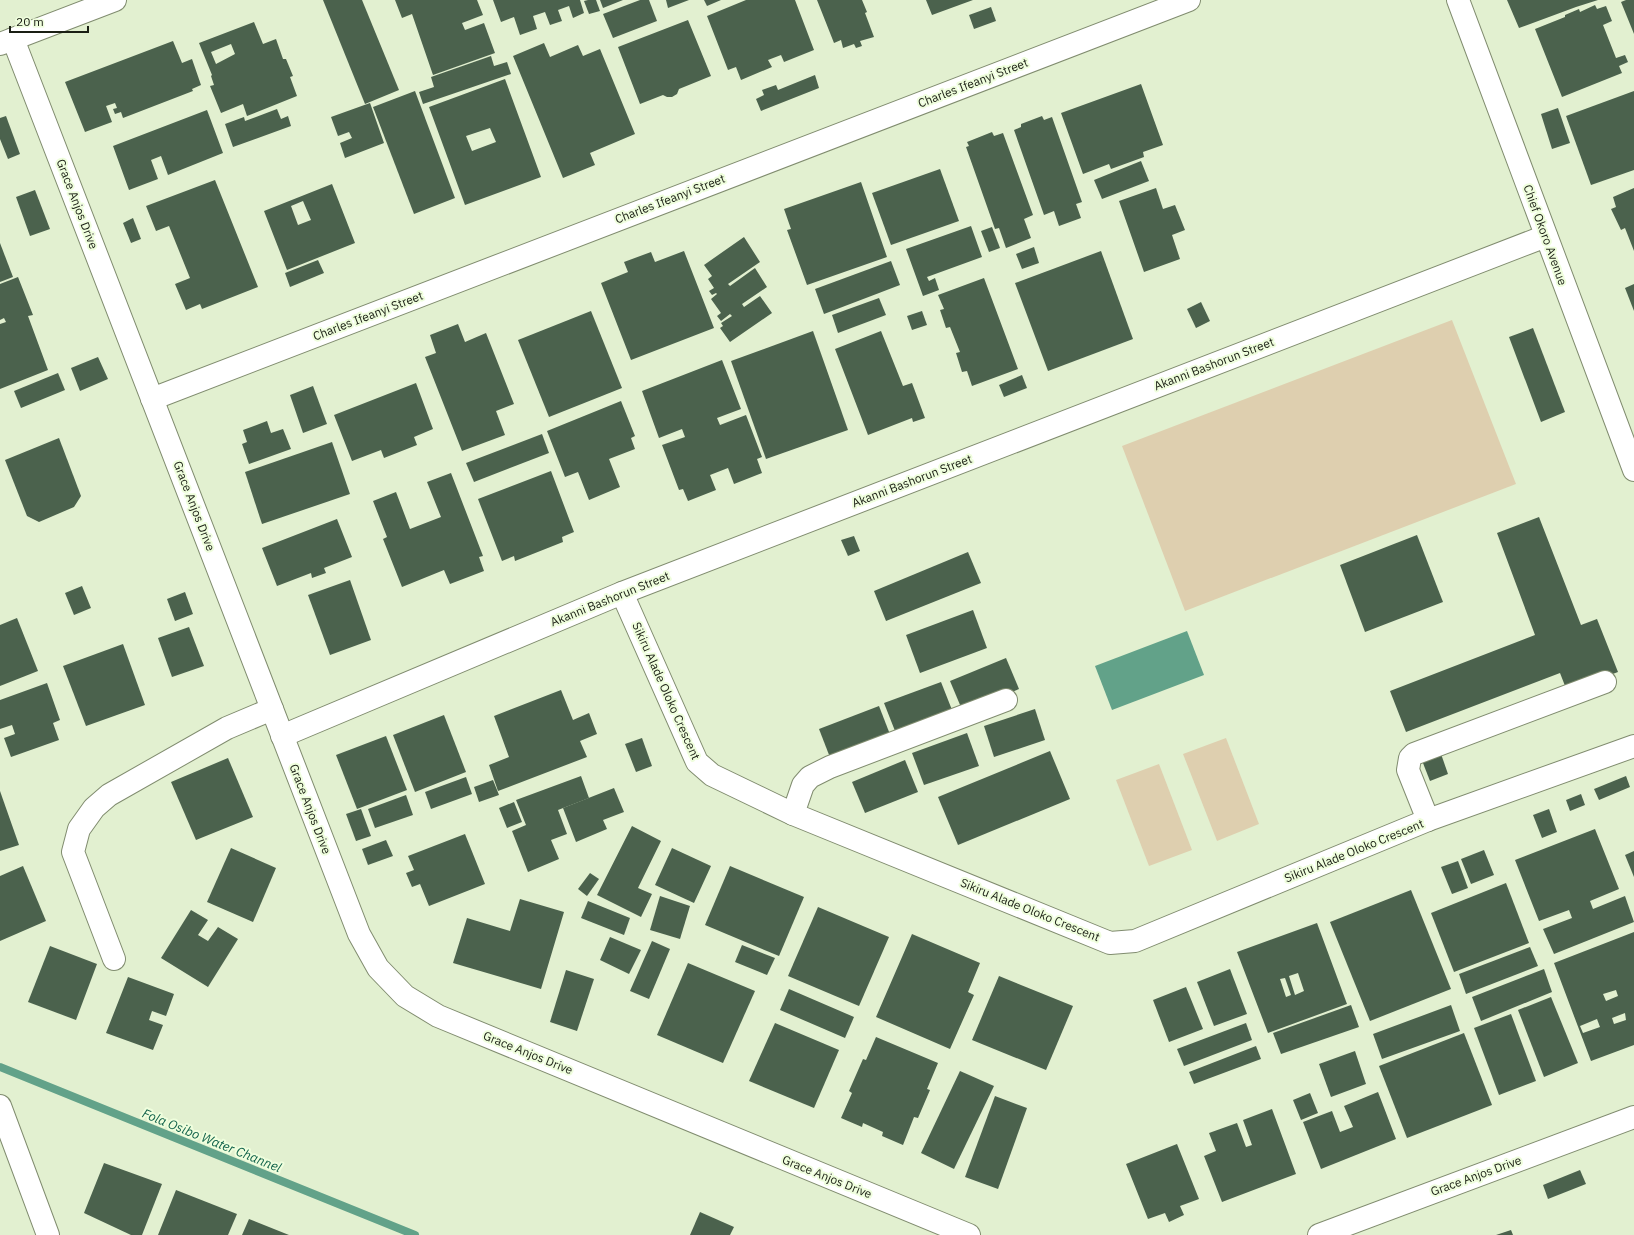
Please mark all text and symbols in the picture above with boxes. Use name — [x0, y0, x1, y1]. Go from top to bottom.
scale bar — [10, 8, 88, 34]
text: 20 m — [16, 14, 44, 29]
street label: Charles Ifeanyi Street — [916, 55, 1030, 110]
street label: Grace Anjos Drive — [53, 157, 102, 251]
street label: Charles Ifeanyi Street — [613, 171, 727, 226]
street label: Chief Okoro Avenue — [1520, 183, 1571, 288]
street label: Charles Ifeanyi Street — [311, 288, 425, 343]
street label: Akanni Bashorun Street — [1152, 334, 1276, 393]
street label: Akanni Bashorun Street — [850, 451, 974, 510]
street label: Grace Anjos Drive — [170, 459, 219, 553]
street label: Akanni Bashorun Street — [548, 568, 672, 629]
street label: Sikiru Alade Oloko Crescent — [629, 620, 704, 762]
street label: Grace Anjos Drive — [286, 762, 335, 856]
street label: Sikiru Alade Oloko Crescent — [1282, 816, 1426, 885]
street label: Sikiru Alade Oloko Crescent — [958, 875, 1102, 944]
street label: Grace Anjos Drive — [481, 1028, 576, 1077]
water label: Fola Osibo Water Channel — [140, 1105, 284, 1176]
street label: Grace Anjos Drive — [780, 1152, 875, 1201]
street label: Grace Anjos Drive — [1429, 1152, 1524, 1199]

